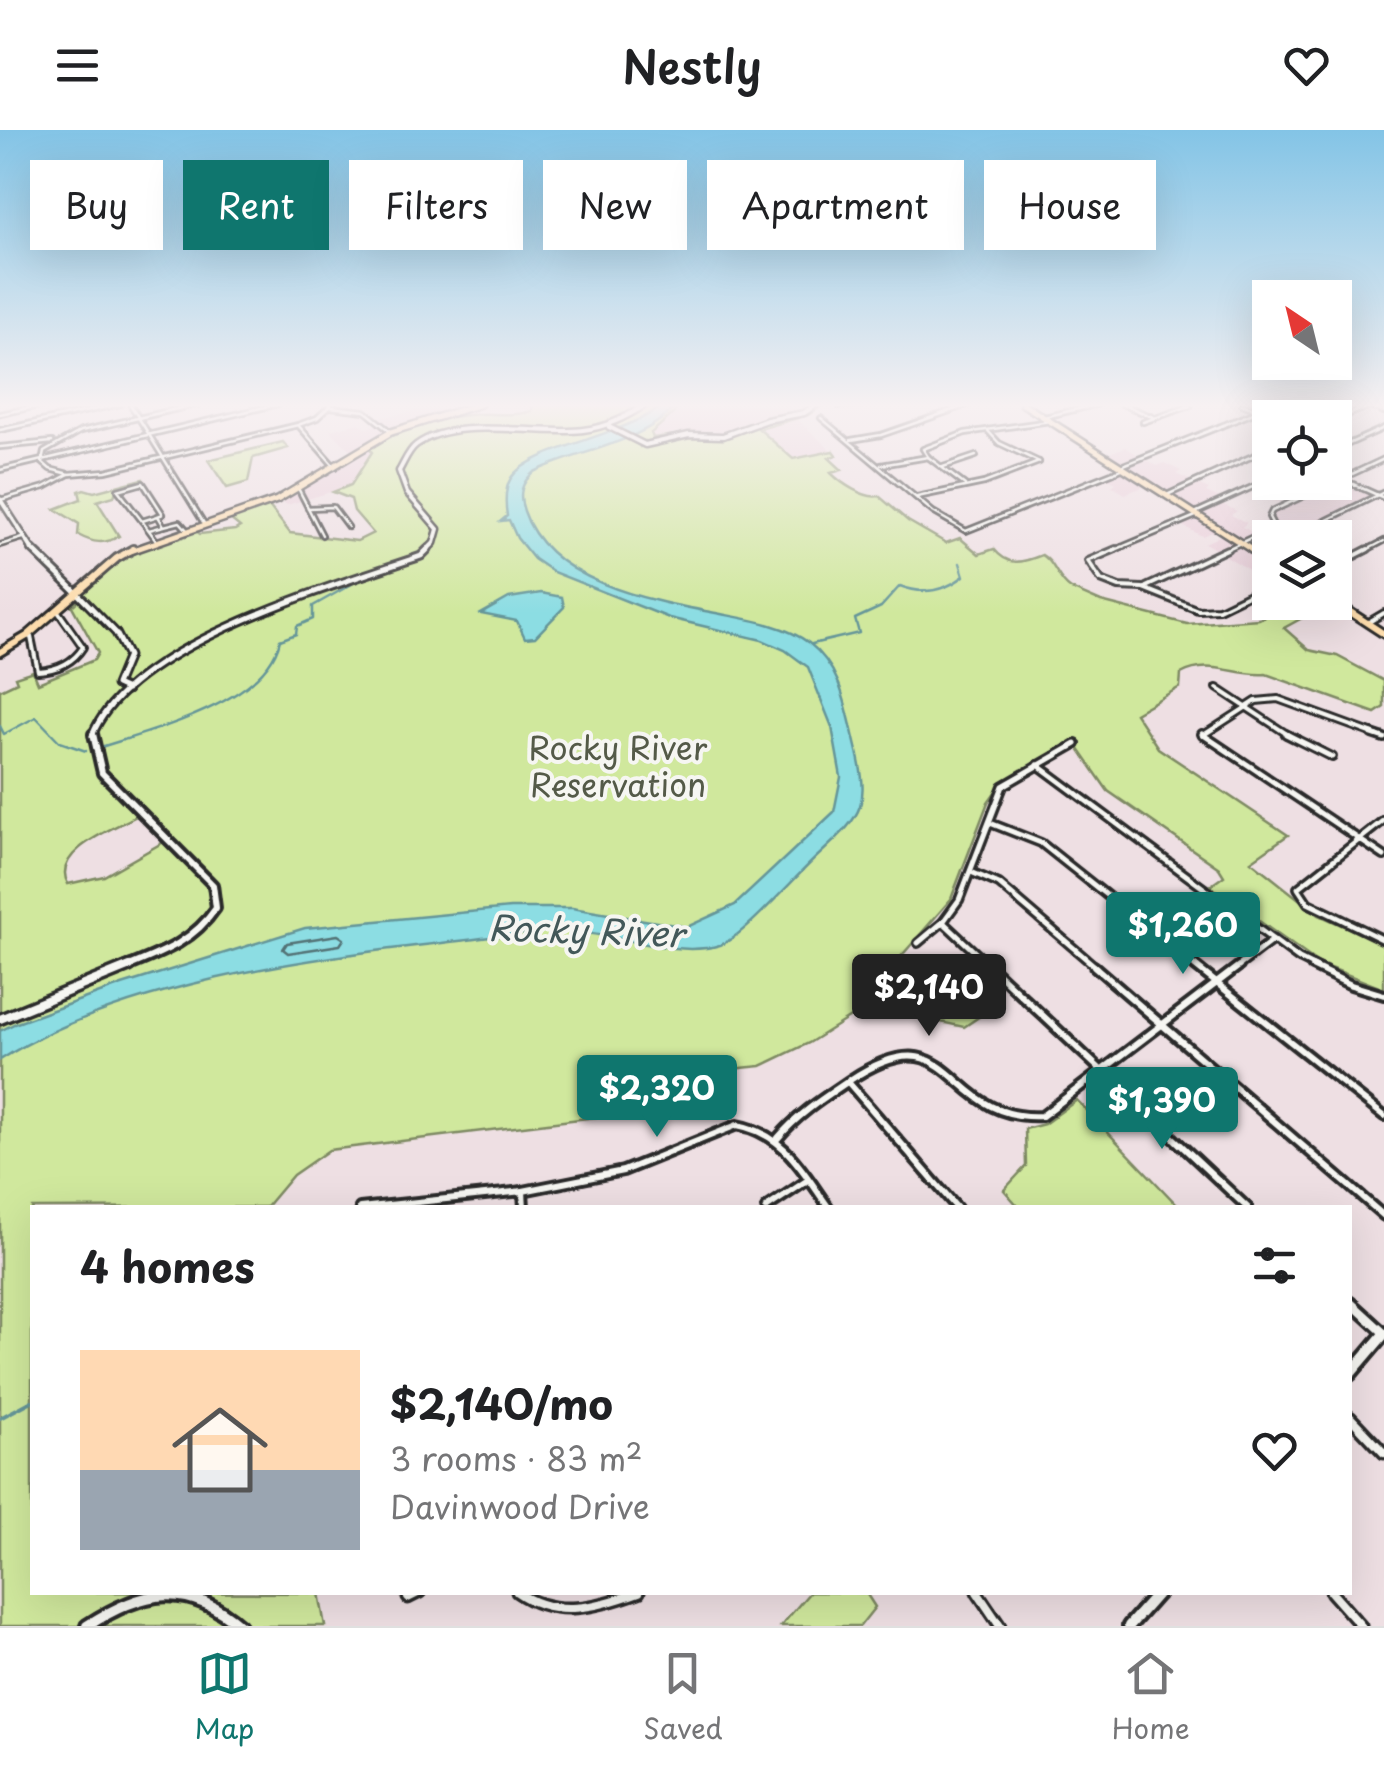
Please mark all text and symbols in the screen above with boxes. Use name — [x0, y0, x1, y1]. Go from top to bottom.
text: Nestly — [622, 31, 762, 99]
icon: menu — [50, 38, 105, 93]
icon: heart — [1279, 38, 1334, 93]
chip: Buy — [30, 160, 163, 250]
chip: Rent — [183, 160, 329, 250]
chip: Filters — [349, 160, 523, 250]
chip: New — [543, 160, 687, 250]
chip: Apartment — [707, 160, 964, 250]
chip: House — [984, 160, 1156, 250]
north arrow — [1252, 280, 1352, 380]
map controls — [1252, 280, 1352, 620]
button: locate — [1252, 400, 1352, 500]
button: layers — [1252, 520, 1352, 620]
park label: Rocky River Reservation — [529, 723, 708, 808]
pin: $1,260 — [1102, 892, 1264, 977]
water label: Rocky River — [487, 900, 689, 960]
text: $1,260 — [1128, 900, 1238, 948]
pin: $2,140 — [848, 954, 1010, 1039]
text: $2,140 — [874, 962, 984, 1010]
pin: $2,320 — [576, 1055, 738, 1140]
text: $2,320 — [599, 1063, 715, 1111]
pin: $1,390 — [1081, 1067, 1243, 1152]
text: $1,390 — [1108, 1075, 1216, 1123]
text: 4 homes — [80, 1234, 255, 1297]
icon: filters — [1247, 1238, 1302, 1293]
text: $2,140/mo — [390, 1371, 613, 1434]
icon: home — [160, 1390, 280, 1510]
icon: heart — [1247, 1423, 1302, 1478]
text: 3 rooms · 83 m² — [390, 1434, 643, 1482]
text: Davinwood Drive — [390, 1482, 650, 1530]
tab: Map — [194, 1646, 254, 1749]
tab: Saved — [643, 1646, 723, 1749]
tab: Home — [1112, 1646, 1190, 1749]

